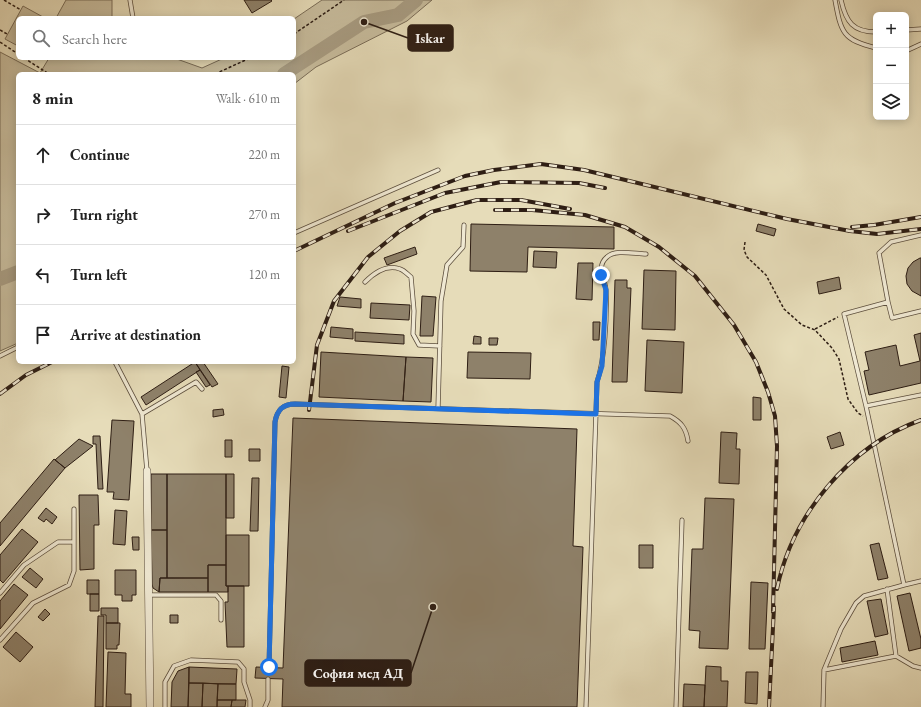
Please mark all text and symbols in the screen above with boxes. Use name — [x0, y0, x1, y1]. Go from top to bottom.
map controls — [873, 12, 909, 120]
button: + — [873, 12, 909, 48]
search box — [16, 16, 296, 60]
callout: Iskar — [408, 25, 453, 51]
icon: search — [30, 27, 52, 49]
text: Search here — [62, 29, 127, 48]
text: Iskar — [415, 29, 445, 47]
button: − — [873, 48, 909, 84]
button: layers — [873, 84, 909, 120]
text: 8 min — [32, 87, 73, 109]
text: Walk · 610 m — [216, 90, 280, 107]
icon: ahead — [32, 144, 54, 166]
text: Continue — [70, 145, 130, 164]
text: 220 m — [249, 146, 280, 163]
icon: right — [32, 204, 54, 226]
text: Turn right — [70, 205, 138, 224]
text: 270 m — [249, 206, 280, 223]
icon: left — [32, 264, 54, 286]
text: Turn left — [70, 265, 127, 284]
text: 120 m — [249, 266, 280, 283]
route end — [592, 266, 610, 284]
icon: arrive — [32, 324, 54, 346]
text: Arrive at destination — [70, 325, 201, 344]
route start — [260, 658, 278, 676]
callout: София мед АД — [305, 660, 411, 686]
text: София мед АД — [313, 664, 403, 682]

